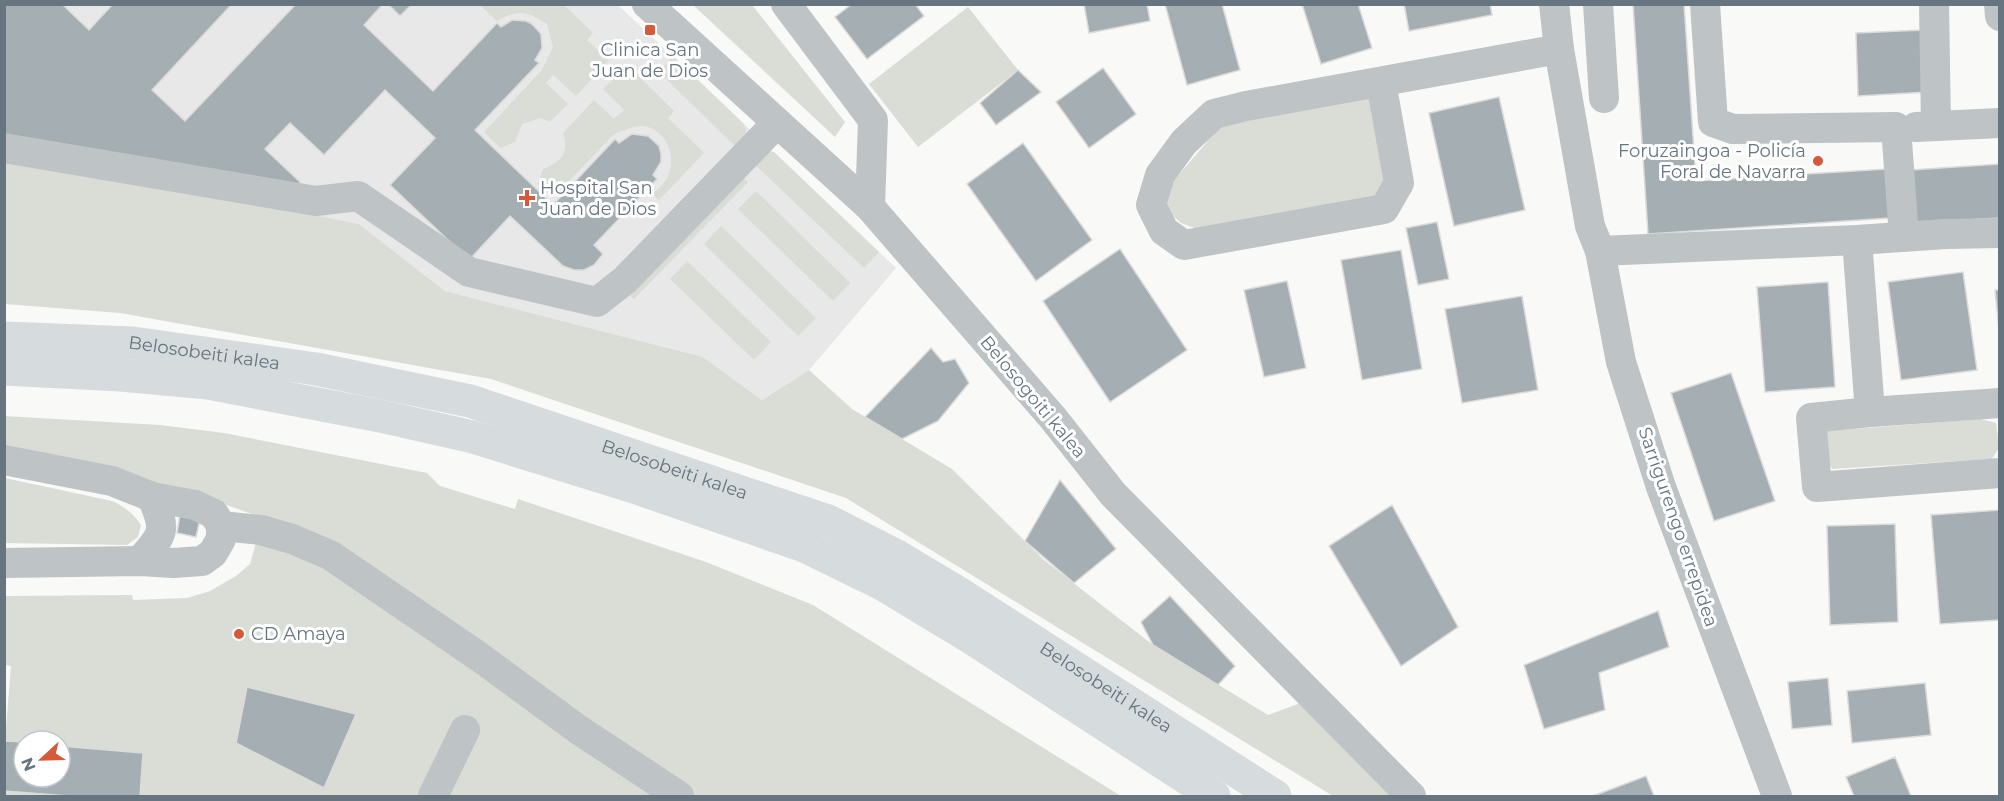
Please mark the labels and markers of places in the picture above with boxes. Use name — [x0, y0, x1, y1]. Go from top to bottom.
marker: Clinica San Juan de Dios — [643, 23, 657, 37]
place label: Clinica San Juan de Dios — [591, 39, 708, 82]
place label: Foruzaingoa - Policía Foral de Navarra — [1618, 140, 1806, 183]
marker: Foruzaingoa - Policía Foral de Navarra — [1811, 154, 1825, 168]
place label: Hospital San Juan de Dios — [539, 177, 656, 220]
marker: Hospital San Juan de Dios — [518, 189, 536, 207]
place label: CD Amaya — [251, 623, 346, 645]
marker: CD Amaya — [232, 627, 246, 641]

